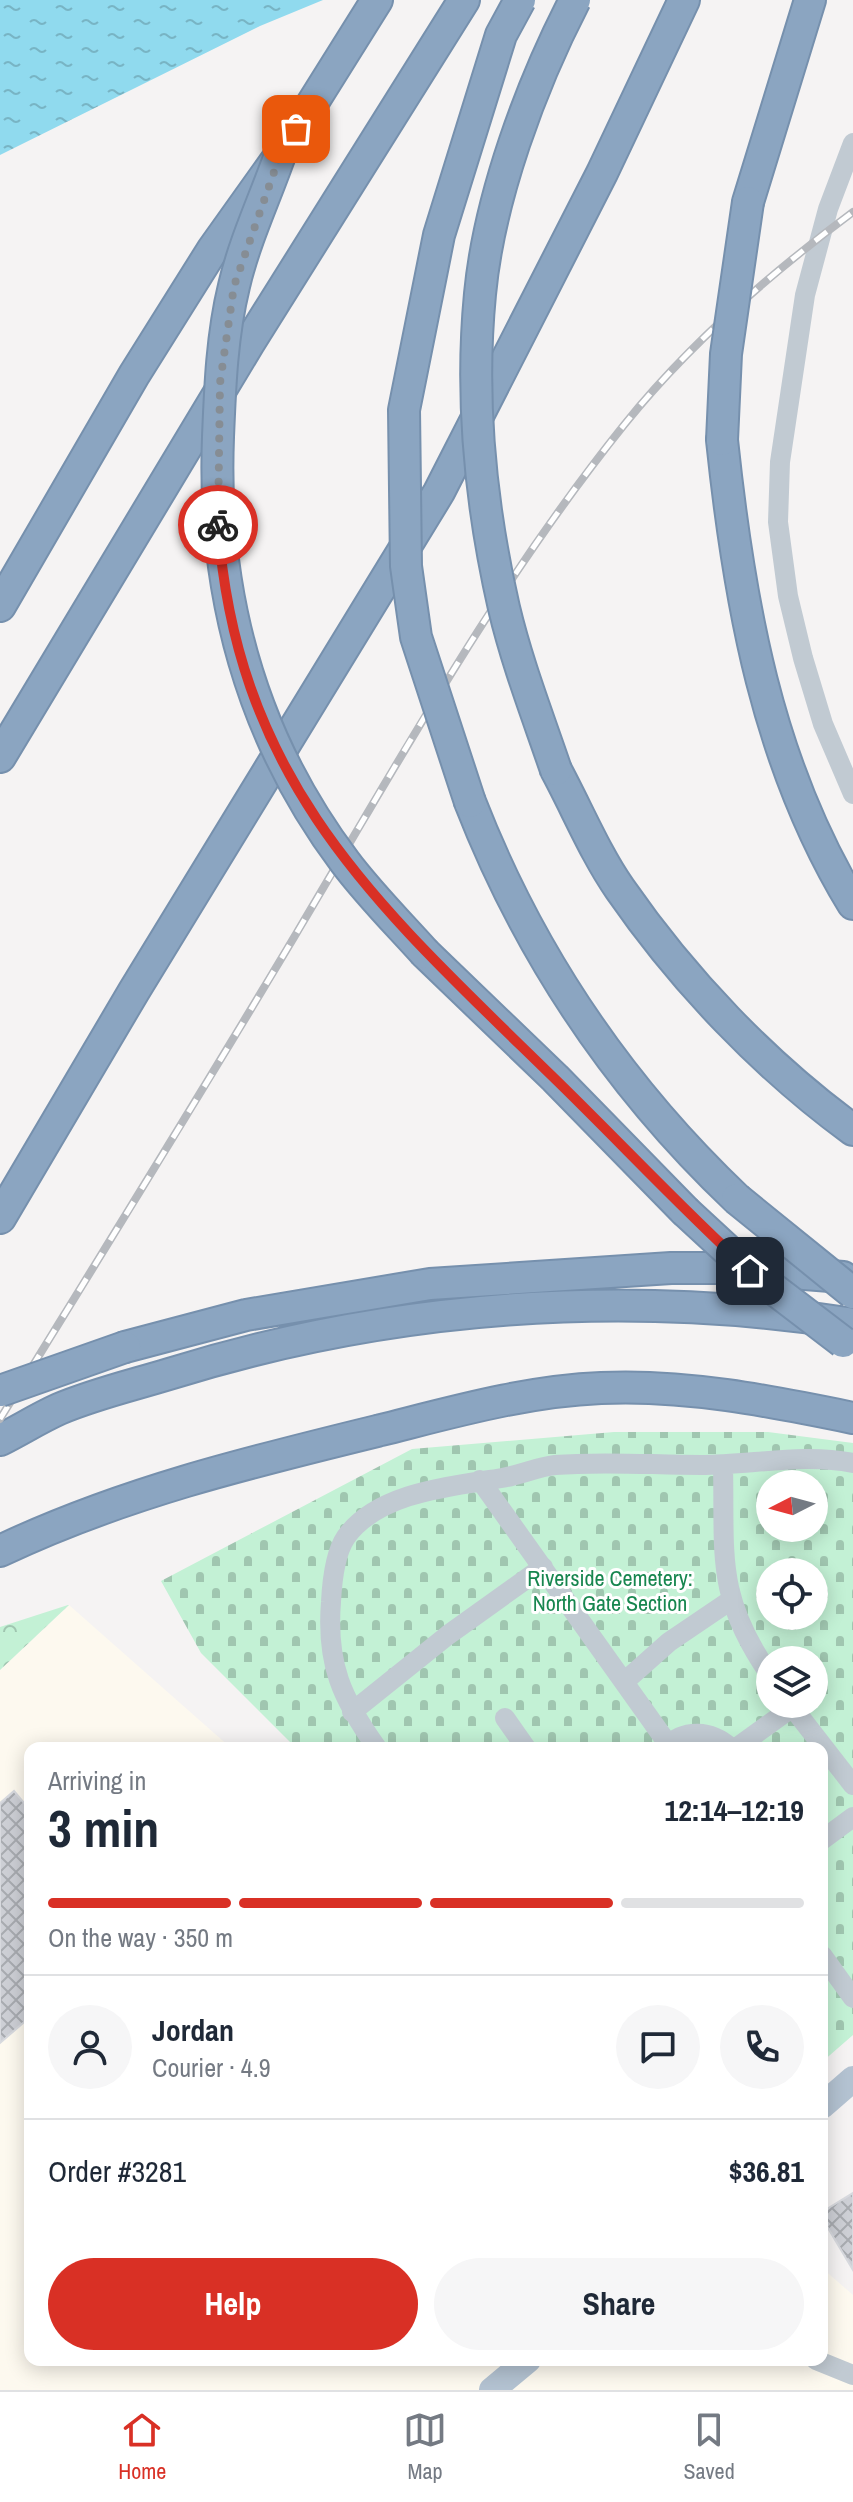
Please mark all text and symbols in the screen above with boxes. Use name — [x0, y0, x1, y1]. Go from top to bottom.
pin — [262, 95, 330, 163]
icon: bag — [274, 107, 318, 151]
courier — [178, 485, 258, 565]
icon: bike — [196, 503, 240, 547]
pin — [716, 1237, 784, 1305]
icon: home — [728, 1249, 772, 1293]
north arrow — [756, 1470, 828, 1542]
map controls — [756, 1470, 828, 1718]
button: locate — [756, 1558, 828, 1630]
park label: Riverside Cemetery: North Gate Section — [527, 1563, 693, 1618]
button: layers — [756, 1646, 828, 1718]
text: Arriving in — [48, 1763, 146, 1798]
text: 12:14–12:19 — [665, 1790, 804, 1830]
text: 3 min — [48, 1793, 159, 1863]
text: On the way · 350 m — [48, 1920, 233, 1955]
button: person — [48, 2005, 132, 2089]
button: chat — [616, 2005, 700, 2089]
button: phone — [720, 2005, 804, 2089]
text: Jordan — [152, 2010, 234, 2050]
text: Courier · 4.9 — [152, 2050, 271, 2085]
text: Order #3281 — [48, 2151, 186, 2191]
text: $36.81 — [729, 2151, 804, 2191]
button: Help — [48, 2258, 418, 2350]
button: Share — [434, 2258, 804, 2350]
tab: Home — [118, 2408, 166, 2486]
tab: Map — [403, 2408, 447, 2486]
tab: Saved — [684, 2408, 735, 2486]

